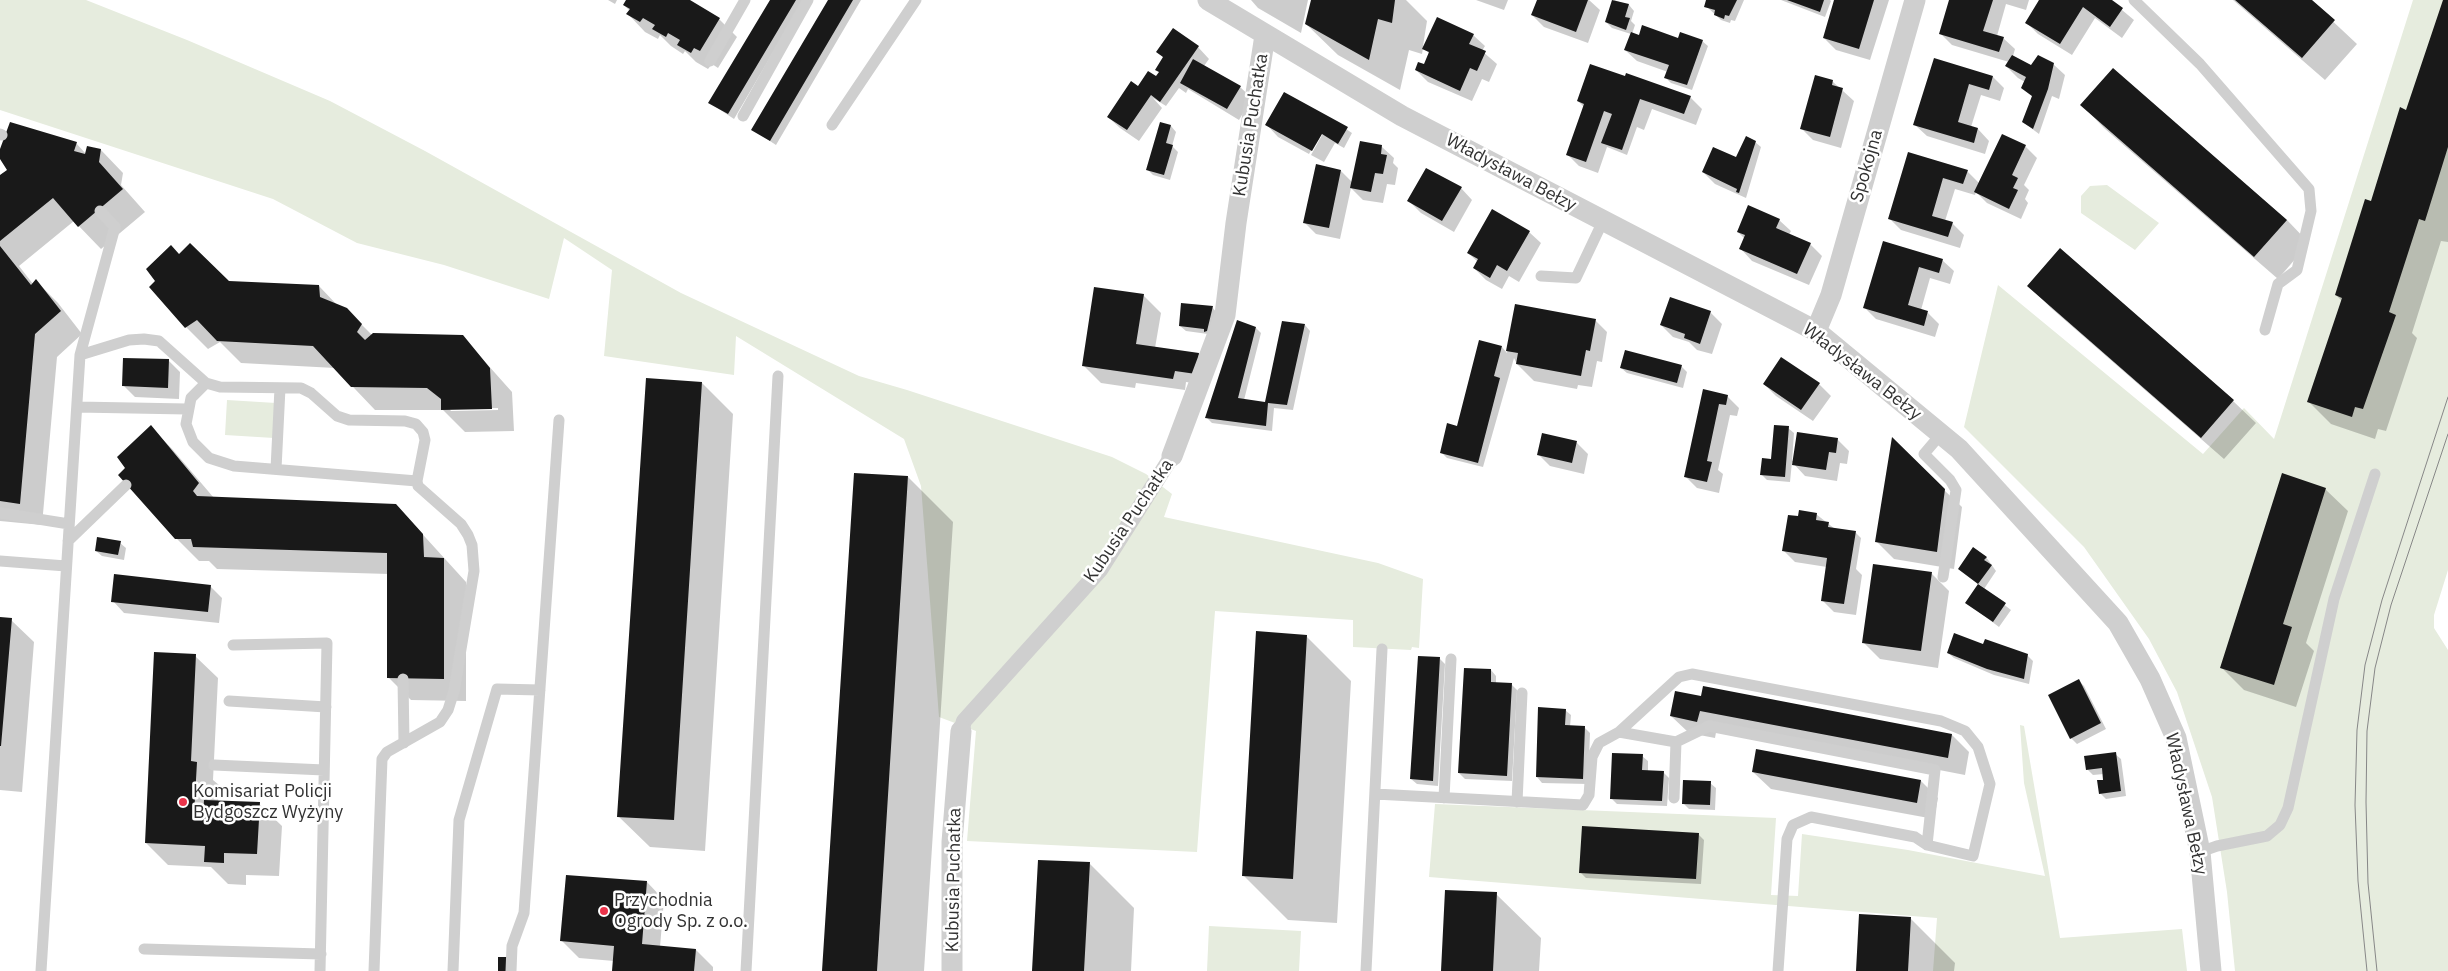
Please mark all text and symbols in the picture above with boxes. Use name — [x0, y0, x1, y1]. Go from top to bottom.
street label: Kubusia Puchatka — [1229, 52, 1273, 198]
street label: Spokojna — [1846, 127, 1888, 205]
street label: Władysława Bełzy — [1442, 129, 1580, 217]
street label: Władysława Bełzy — [1798, 319, 1926, 425]
street label: Kubusia Puchatka — [1080, 455, 1178, 587]
street label: Władysława Bełzy — [2160, 731, 2212, 877]
place label: Komisariat Policji Bydgoszcz Wyżyny — [193, 781, 343, 824]
marker: Komisariat Policji Bydgoszcz Wyżyny — [177, 796, 189, 808]
street label: Kubusia Puchatka — [942, 808, 966, 952]
place label: Przychodnia Ogrody Sp. z o.o. — [614, 890, 748, 932]
marker: Przychodnia Ogrody Sp. z o.o. — [598, 905, 610, 917]

